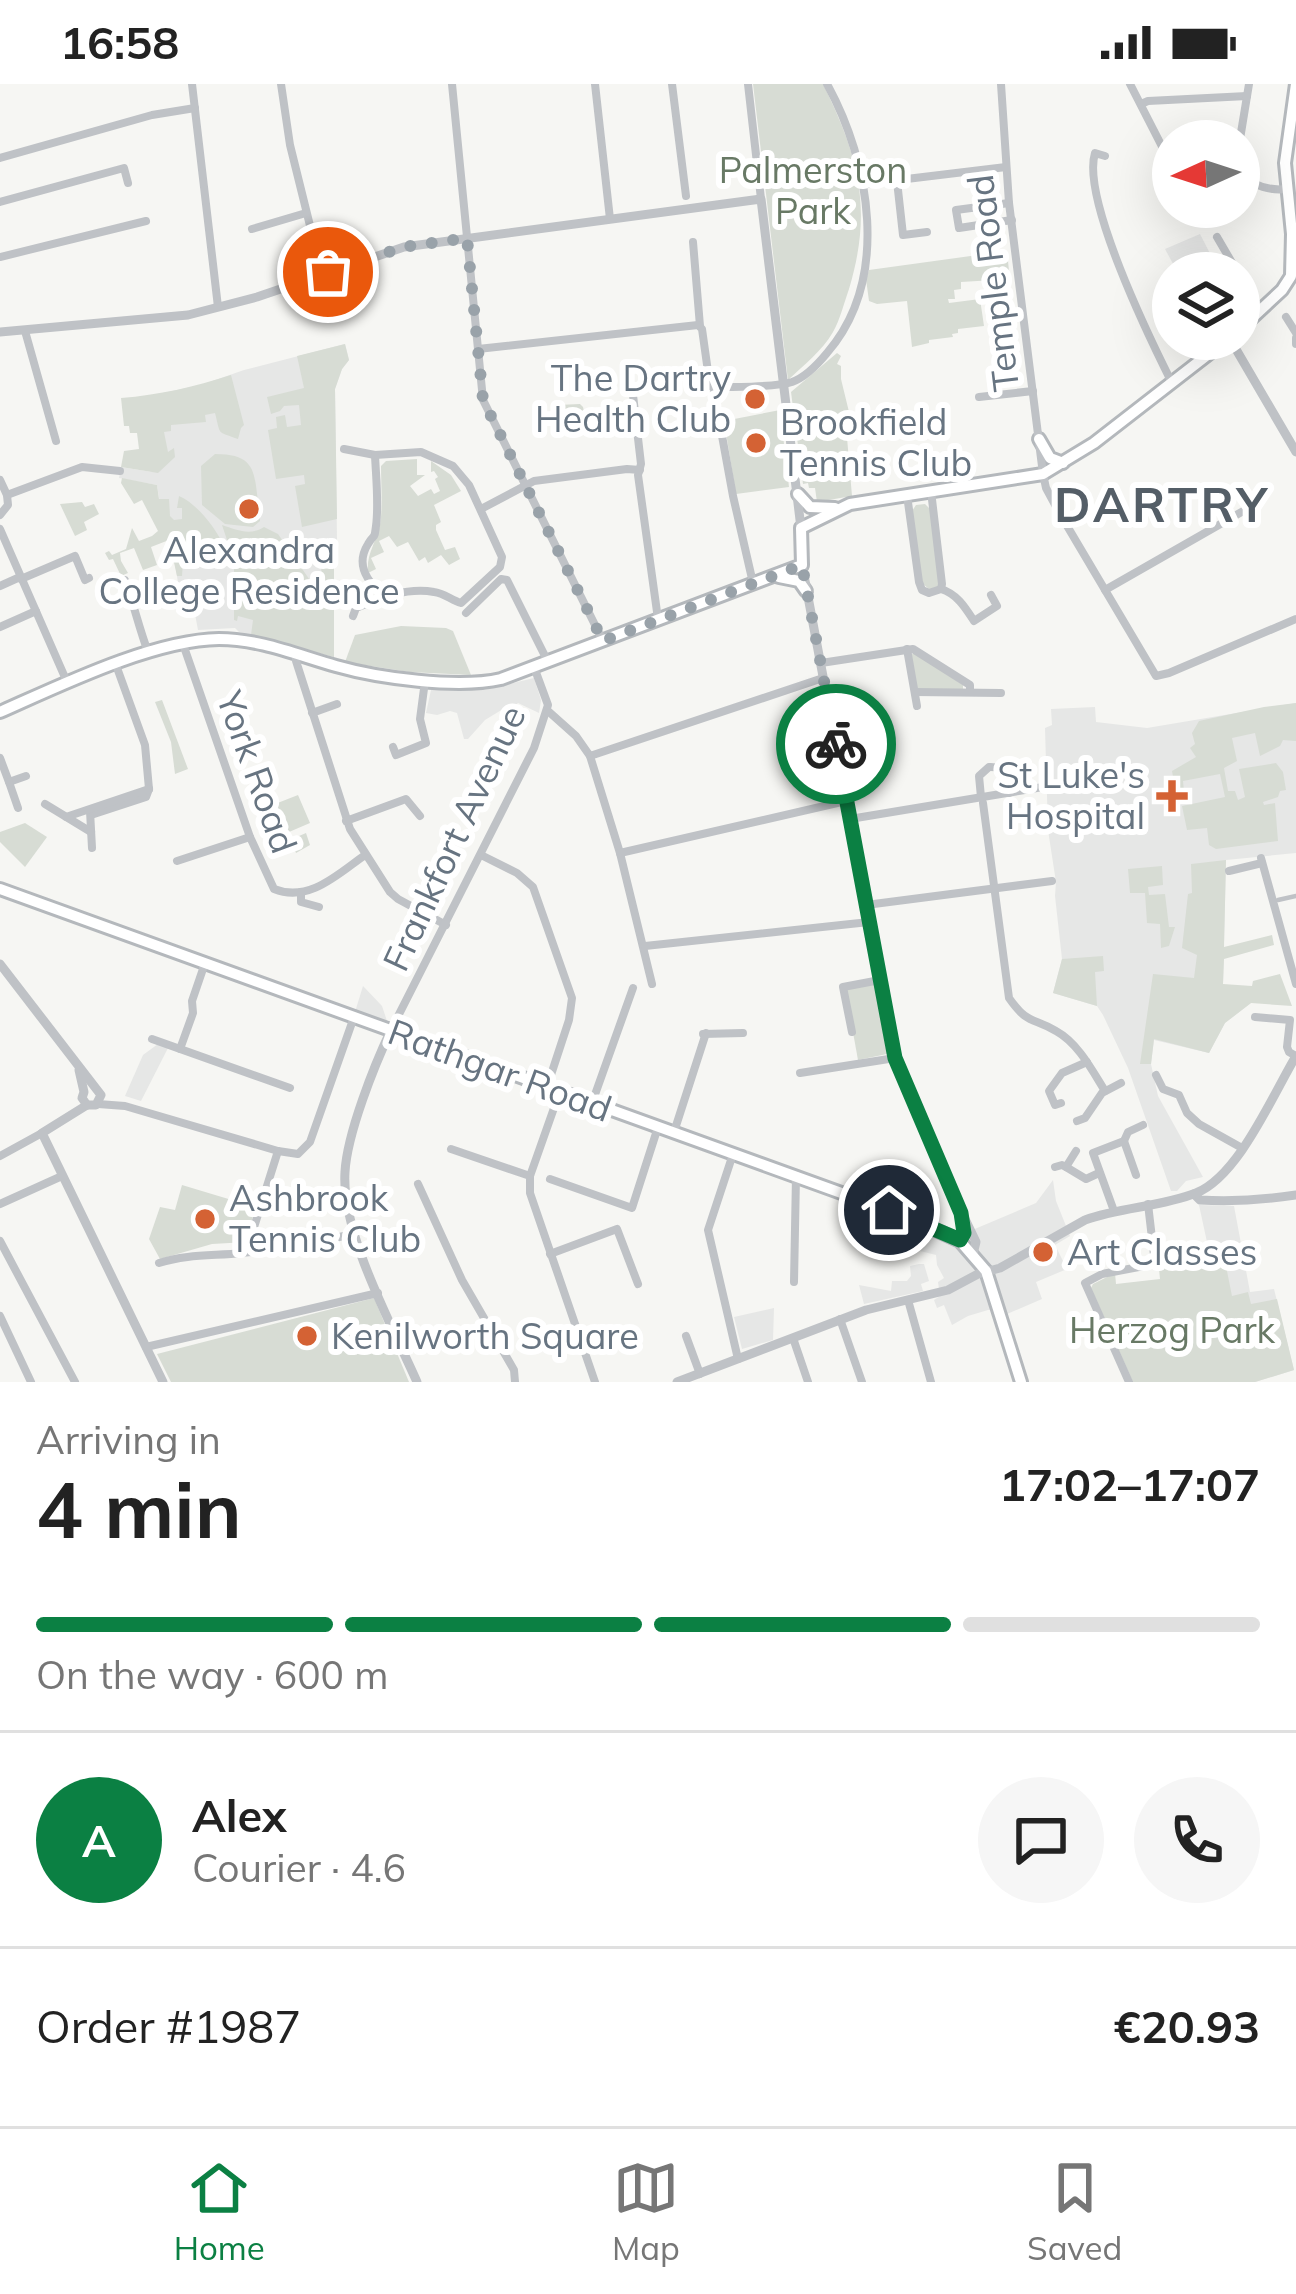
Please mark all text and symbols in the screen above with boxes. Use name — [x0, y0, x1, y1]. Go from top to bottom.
text: 16:58 — [60, 14, 179, 70]
north arrow — [1152, 120, 1260, 228]
map controls — [1152, 120, 1260, 360]
park label: Palmerston Park — [719, 147, 907, 233]
street label: Temple Road — [957, 172, 1028, 394]
pin — [277, 221, 379, 323]
icon: bag — [295, 239, 361, 305]
button: layers — [1152, 252, 1260, 360]
place label: The Dartry Health Club — [535, 355, 731, 441]
marker: The Dartry Health Club — [742, 386, 768, 412]
place label: Brookfield Tennis Club — [780, 399, 972, 485]
marker: Brookfield Tennis Club — [743, 430, 769, 456]
district label: DARTRY — [1054, 474, 1270, 534]
marker: Alexandra College Residence — [236, 496, 262, 522]
place label: Alexandra College Residence — [98, 527, 400, 613]
street label: York Road — [207, 684, 307, 859]
courier — [776, 684, 896, 804]
street label: Frankfort Avenue — [372, 698, 535, 978]
icon: bike — [803, 711, 869, 777]
place label: St Luke's Hospital — [997, 752, 1145, 838]
marker: St Luke's Hospital — [1156, 780, 1188, 812]
street label: Rathgar Road — [382, 1008, 618, 1131]
pin — [838, 1159, 940, 1261]
place label: Ashbrook Tennis Club — [229, 1175, 421, 1261]
icon: home — [856, 1177, 922, 1243]
marker: Ashbrook Tennis Club — [192, 1206, 218, 1232]
place label: Art Classes — [1067, 1229, 1257, 1274]
marker: Art Classes — [1030, 1239, 1056, 1265]
park label: Herzog Park — [1069, 1307, 1275, 1352]
place label: Kenilworth Square — [331, 1313, 639, 1358]
marker: Kenilworth Square — [294, 1323, 320, 1349]
text: Arriving in — [36, 1415, 221, 1464]
text: 17:02–17:07 — [999, 1456, 1260, 1512]
text: 4 min — [36, 1460, 242, 1558]
text: On the way · 600 m — [36, 1650, 388, 1699]
button: chat — [978, 1777, 1104, 1903]
button: phone — [1134, 1777, 1260, 1903]
text: Alex — [192, 1787, 287, 1843]
text: A — [82, 1812, 116, 1868]
text: Courier · 4.6 — [192, 1843, 406, 1892]
text: Order #1987 — [36, 1998, 301, 2054]
text: €20.93 — [1114, 1998, 1260, 2054]
tab: Home — [174, 2155, 265, 2268]
tab: Map — [612, 2155, 680, 2268]
tab: Saved — [1027, 2155, 1122, 2268]

